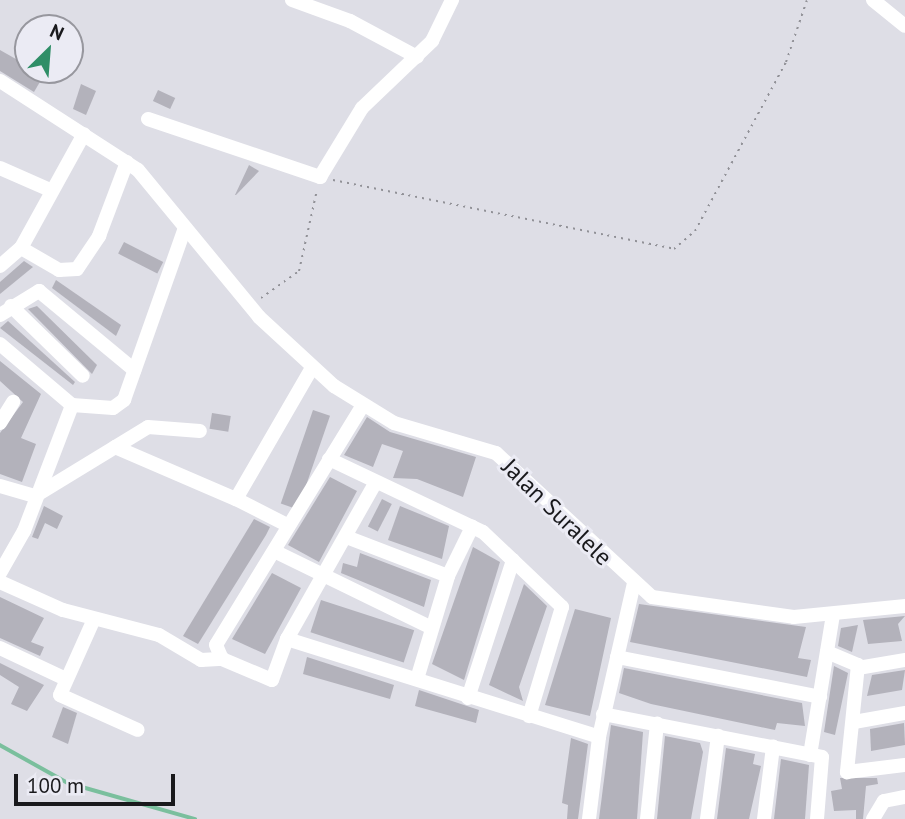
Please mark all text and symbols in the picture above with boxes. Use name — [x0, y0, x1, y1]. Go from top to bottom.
north arrow — [14, 14, 84, 84]
text: N — [46, 18, 68, 45]
street label: Jalan Suralele — [496, 453, 618, 571]
scale bar — [18, 760, 178, 804]
text: 100 m — [27, 772, 84, 799]

